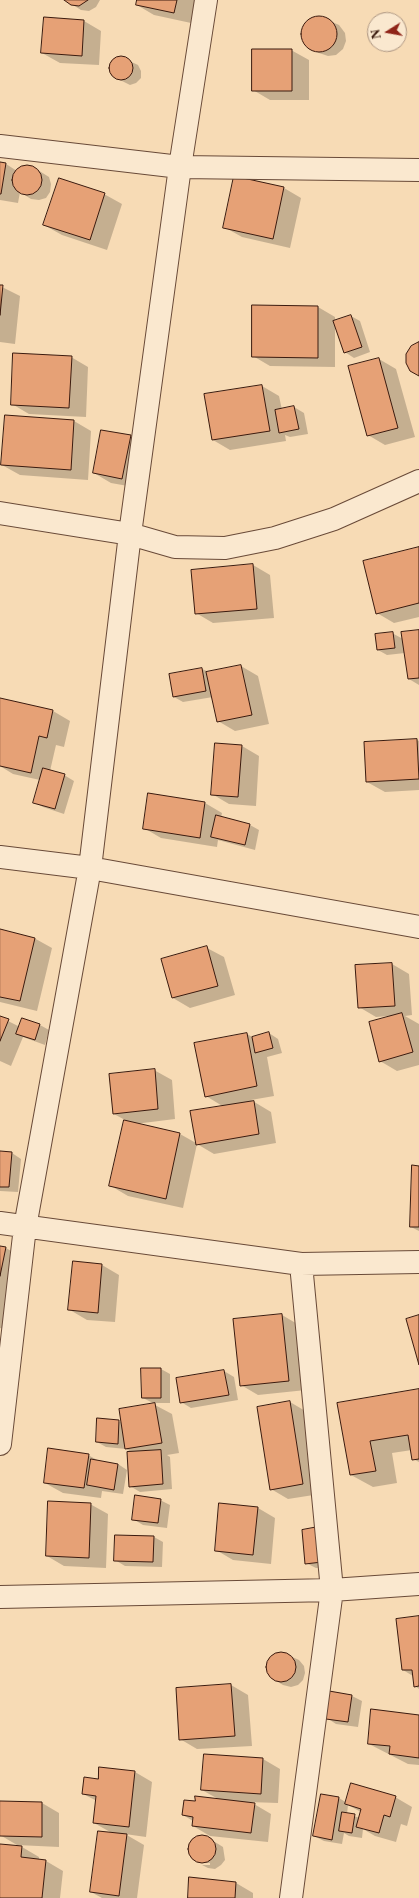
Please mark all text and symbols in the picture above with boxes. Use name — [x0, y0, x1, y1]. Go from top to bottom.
north arrow — [367, 12, 407, 52]
text: N — [368, 28, 384, 40]

